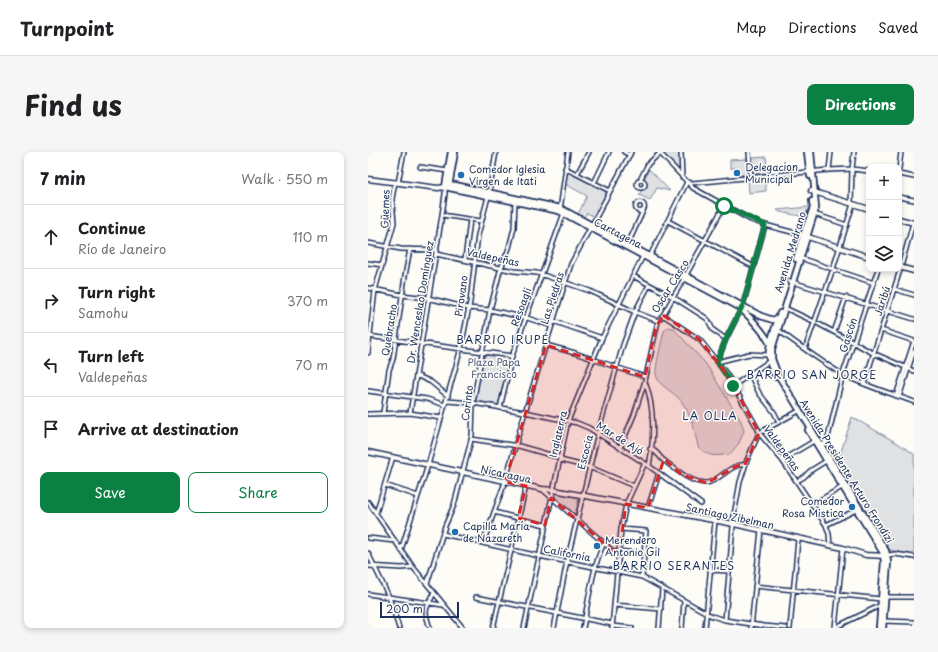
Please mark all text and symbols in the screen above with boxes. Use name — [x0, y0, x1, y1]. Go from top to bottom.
text: Turnpoint — [20, 14, 114, 42]
text: Map — [736, 17, 766, 38]
text: Directions — [788, 17, 856, 38]
text: Saved — [878, 17, 918, 38]
text: Find us — [24, 83, 122, 126]
button: Directions — [807, 84, 914, 125]
place label: Delegacion Municipal — [745, 159, 798, 186]
place label: Comedor Iglesia Virgen de Itati — [469, 161, 546, 188]
map controls — [866, 164, 902, 272]
button: + — [866, 164, 902, 200]
text: 7 min — [40, 165, 86, 191]
marker: Delegacion Municipal — [732, 168, 742, 178]
text: Walk · 550 m — [241, 169, 328, 188]
marker: Comedor Iglesia Virgen de Itati — [456, 170, 466, 180]
street label: Güemes — [376, 189, 393, 229]
route start — [715, 197, 733, 215]
button: − — [866, 200, 902, 236]
street label: Avenida Medrano — [770, 209, 809, 294]
street label: Cartagena — [592, 214, 646, 252]
text: Continue — [78, 216, 146, 239]
icon: ahead — [40, 226, 62, 248]
text: 110 m — [293, 227, 328, 246]
button: layers — [866, 236, 902, 272]
text: Río de Janeiro — [78, 239, 166, 258]
street label: Dr. Wenceslao Domínguez — [402, 239, 437, 364]
street label: Valdepeñas — [465, 244, 521, 269]
street label: Oscar Casco — [647, 256, 692, 315]
street label: Las Piedras — [536, 269, 567, 326]
street label: Pirovano — [450, 274, 471, 318]
text: Turn right — [78, 280, 155, 303]
street label: Jaribú — [870, 284, 893, 318]
street label: Resoagli — [507, 285, 535, 328]
icon: right — [40, 290, 62, 312]
text: 370 m — [287, 291, 328, 310]
street label: Quebracho — [377, 302, 400, 357]
text: Samohu — [78, 303, 128, 322]
street label: Gascón — [835, 316, 860, 354]
district label: BARRIO IRUPÉ — [457, 331, 549, 348]
text: Turn left — [78, 344, 144, 367]
icon: left — [40, 354, 62, 376]
park label: Plaza Papa Francisco — [468, 354, 521, 381]
text: 70 m — [295, 355, 328, 374]
district label: BARRIO SAN JORGE — [747, 366, 877, 383]
text: Valdepeñas — [78, 367, 147, 386]
route end — [724, 377, 742, 395]
street label: Corinto — [457, 384, 476, 422]
street label: Avenida Presidente Arturo Frondizi — [797, 396, 898, 546]
district label: LA OLLA — [682, 407, 738, 424]
street label: Inglaterra — [545, 408, 570, 459]
text: Arrive at destination — [78, 417, 239, 440]
street label: Mar de Ajó — [594, 417, 647, 458]
icon: arrive — [40, 418, 62, 440]
street label: Valdepeñas — [761, 422, 804, 474]
street label: Escocia — [573, 432, 596, 471]
street label: Nicaragua — [479, 461, 533, 486]
button: Save — [40, 472, 180, 513]
button: Share — [188, 472, 328, 513]
place label: Comedor Rosa Mistica — [782, 493, 845, 520]
street label: Santiago Zibelman — [685, 499, 776, 532]
marker: Comedor Rosa Mistica — [847, 502, 857, 512]
place label: Capilla María de Nazareth — [463, 518, 530, 545]
marker: Capilla María de Nazareth — [450, 527, 460, 537]
place label: Merendero Antonio Gil — [605, 532, 660, 559]
street label: California — [542, 541, 593, 565]
marker: Merendero Antonio Gil — [592, 541, 602, 551]
district label: BARRIO SERANTES — [613, 557, 735, 574]
scale bar — [380, 600, 459, 619]
text: 200 m — [386, 600, 423, 617]

